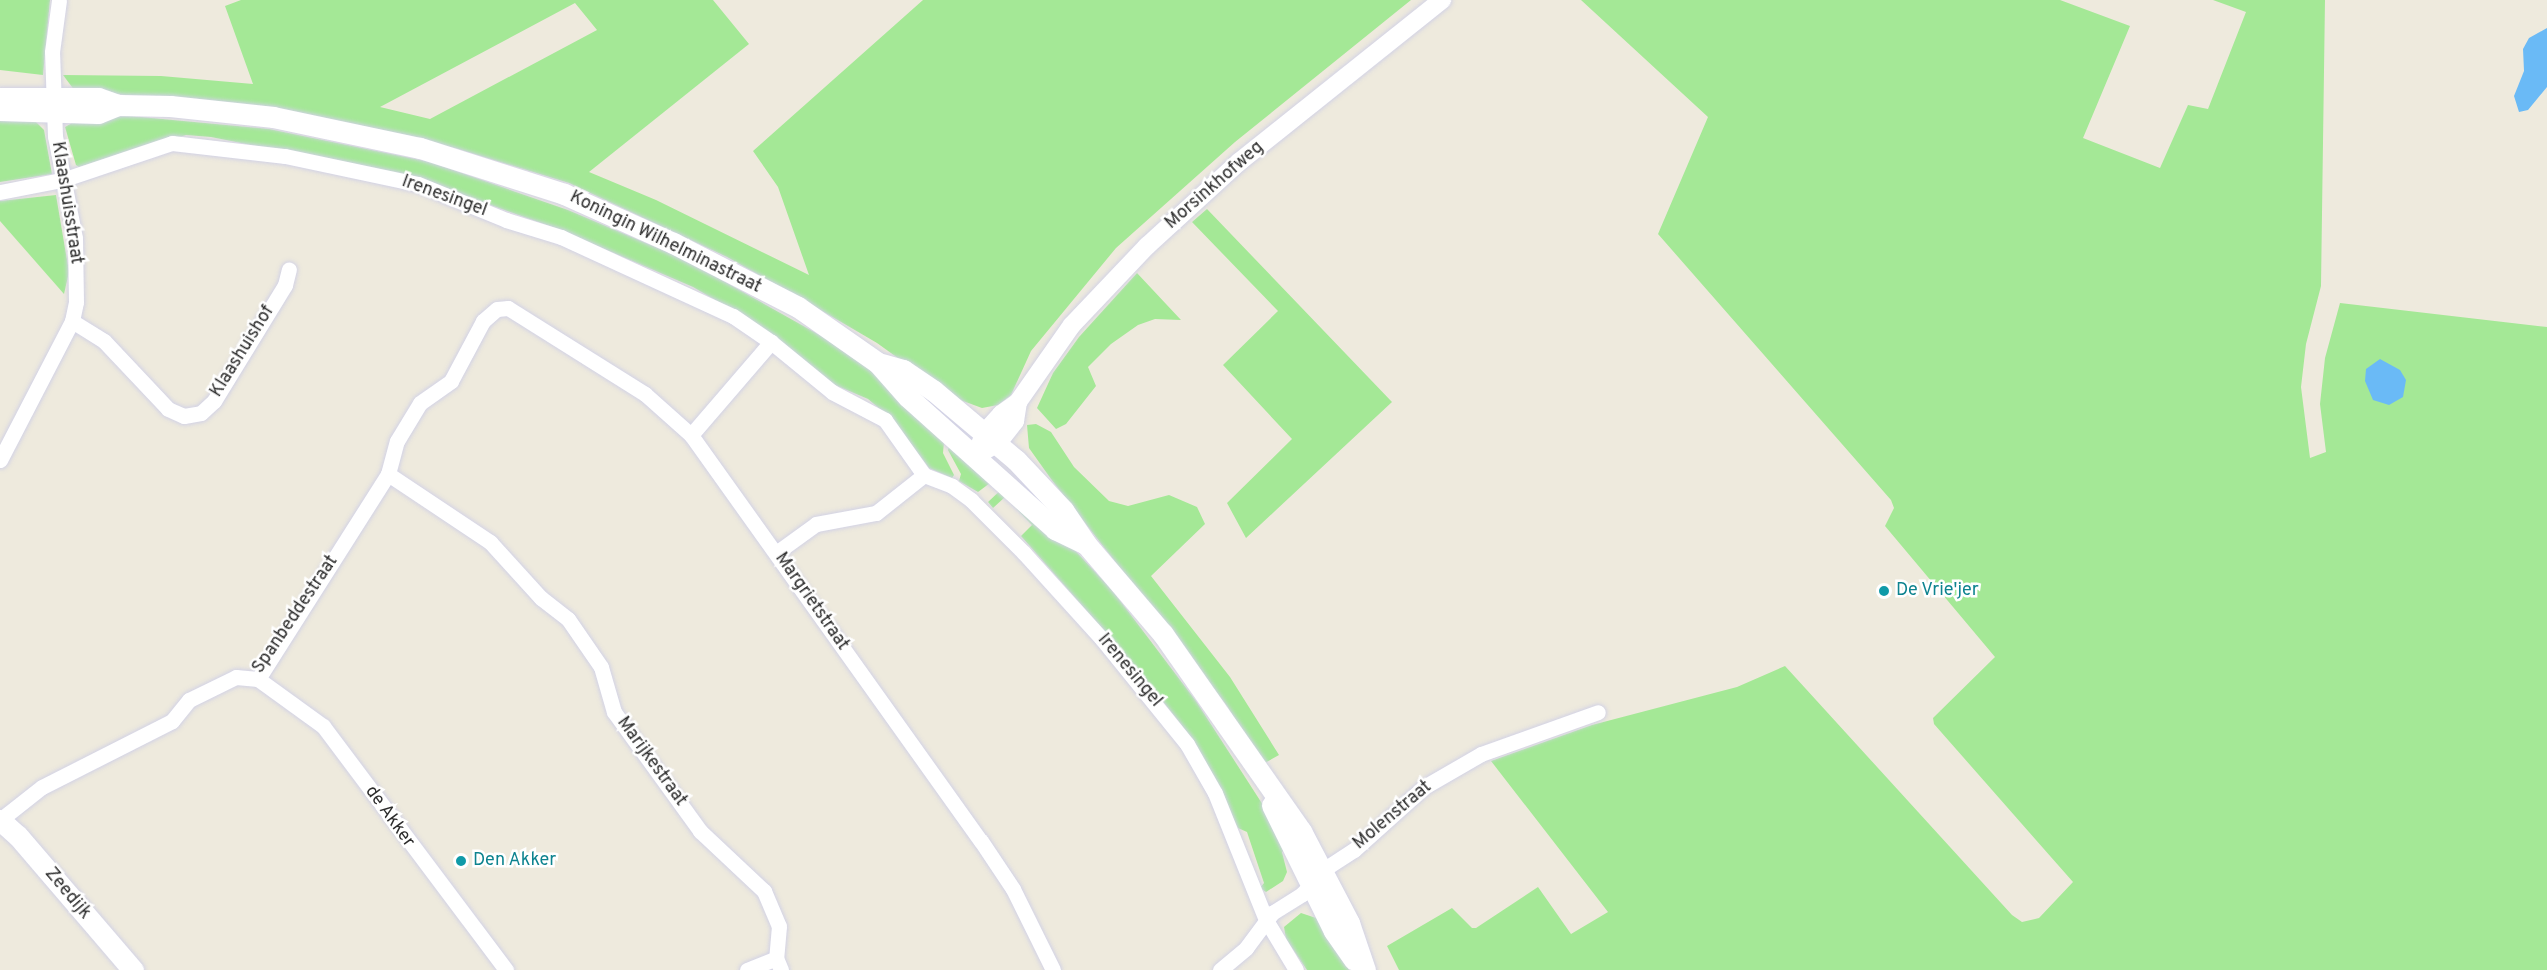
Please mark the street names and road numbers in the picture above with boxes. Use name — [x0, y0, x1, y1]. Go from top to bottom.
street label: Morsinkhofweg — [1161, 137, 1269, 235]
street label: Klaashuisstraat — [46, 140, 86, 266]
street label: Irenesingel — [398, 172, 490, 222]
street label: Koningin Wilhelminastraat — [566, 187, 764, 299]
street label: Klaashuishof — [206, 302, 280, 402]
street label: Margrietstraat — [769, 549, 853, 655]
street label: Spanbeddestraat — [249, 552, 343, 678]
street label: Irenesingel — [1092, 630, 1166, 712]
street label: Marijkestraat — [611, 713, 691, 811]
street label: Molenstraat — [1349, 777, 1437, 855]
street label: de Akker — [359, 782, 419, 852]
street label: Zeedijk — [39, 864, 95, 924]

